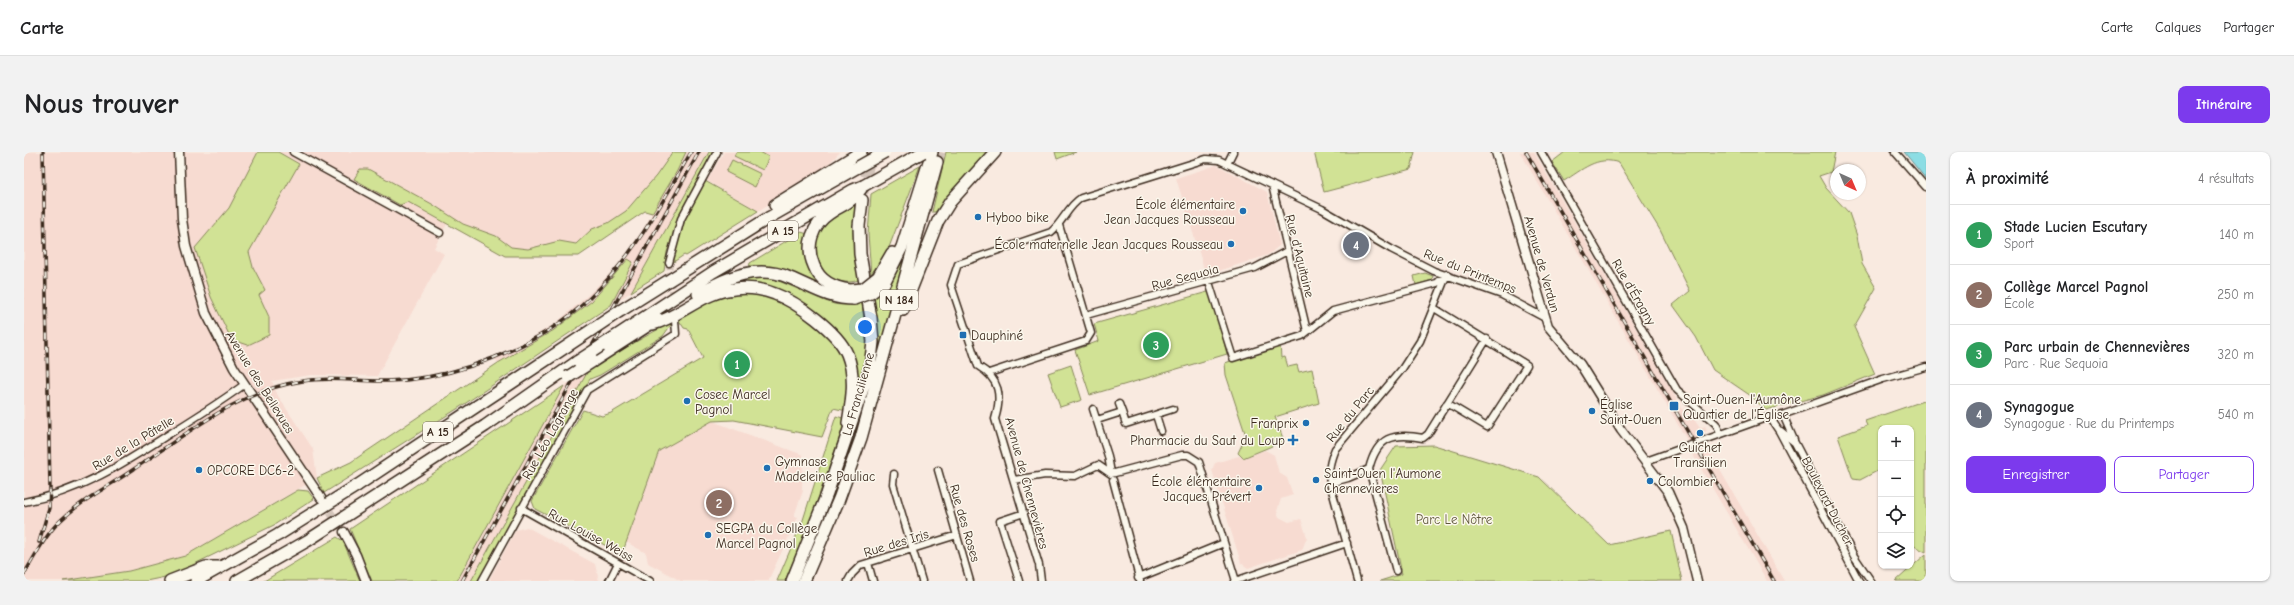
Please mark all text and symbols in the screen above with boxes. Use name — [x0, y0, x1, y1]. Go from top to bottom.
text: Carte — [20, 17, 64, 39]
text: Carte — [2101, 19, 2133, 36]
text: Calques — [2155, 19, 2201, 36]
text: Partager — [2223, 19, 2274, 36]
button: Itinéraire — [2178, 86, 2270, 123]
text: Nous trouver — [24, 88, 179, 120]
north arrow — [1830, 164, 1866, 200]
text: À proximité — [1966, 169, 2049, 188]
text: 4 résultats — [2198, 171, 2254, 186]
place label: École élémentaire Jean Jacques Rousseau — [1104, 196, 1235, 227]
marker: École élémentaire Jean Jacques Rousseau — [1238, 206, 1248, 216]
place label: Hyboo bike — [986, 210, 1049, 225]
marker: Hyboo bike — [973, 212, 983, 222]
street label: Rue d'Aquitaine — [1282, 213, 1318, 300]
street label: Avenue de Verdun — [1521, 214, 1563, 314]
text: Stade Lucien Escutary — [2004, 218, 2147, 236]
road number: A 15 — [768, 221, 798, 241]
text: 1 — [1976, 227, 1982, 242]
text: 140 m — [2220, 227, 2254, 242]
pin: 4 — [1343, 230, 1369, 260]
place label: École maternelle Jean Jacques Rousseau — [995, 236, 1223, 252]
text: Sport — [2004, 236, 2034, 251]
marker: École maternelle Jean Jacques Rousseau — [1226, 239, 1236, 249]
street label: Rue du Printemps — [1422, 246, 1518, 296]
street label: Rue d'Éragny — [1609, 256, 1660, 328]
street label: Rue Sequoia — [1150, 261, 1220, 293]
text: Collège Marcel Pagnol — [2004, 278, 2148, 296]
text: 2 — [1976, 287, 1982, 302]
text: 250 m — [2217, 287, 2254, 302]
road number: N 184 — [880, 290, 918, 310]
text: École — [2004, 296, 2034, 311]
your location — [855, 317, 875, 337]
street label: Avenue des Bellevues — [222, 328, 298, 436]
place label: Dauphiné — [971, 328, 1024, 343]
marker: Dauphiné — [958, 330, 968, 340]
pin: 3 — [1143, 330, 1169, 360]
text: Parc urbain de Chennevières — [2004, 338, 2190, 356]
text: 3 — [1976, 347, 1982, 362]
text: 320 m — [2218, 347, 2254, 362]
pin: 1 — [724, 349, 750, 379]
street label: La Francilienne — [839, 350, 877, 437]
text: Parc · Rue Sequoia — [2004, 356, 2108, 371]
street label: Rue du Parc — [1323, 383, 1377, 445]
street label: Rue Léo Lagrange — [519, 386, 581, 482]
place label: Cosec Marcel Pagnol — [695, 387, 770, 417]
place label: Saint-Ouen-l'Aumône Quartier de l'Église — [1683, 392, 1801, 422]
marker: Cosec Marcel Pagnol — [682, 396, 692, 406]
place label: Église Saint-Ouen — [1600, 396, 1662, 427]
text: Synagogue — [2004, 398, 2074, 416]
marker: Saint-Ouen-l'Aumône Quartier de l'Église — [1668, 400, 1680, 412]
marker: Église Saint-Ouen — [1587, 406, 1597, 416]
text: 4 — [1976, 407, 1982, 422]
text: 540 m — [2218, 407, 2254, 422]
street label: Rue de la Pâtelle — [90, 413, 177, 473]
street label: Avenue de Chennevières — [1002, 415, 1052, 551]
place label: Franprix — [1251, 416, 1299, 431]
text: Synagogue · Rue du Printemps — [2004, 416, 2174, 431]
marker: Franprix — [1301, 418, 1311, 428]
road number: A 15 — [423, 422, 453, 442]
map controls — [1878, 425, 1914, 569]
button: + — [1878, 425, 1914, 461]
marker: Guichet Transilien — [1695, 428, 1705, 438]
place label: Pharmacie du Saut du Loup — [1130, 433, 1285, 448]
marker: Pharmacie du Saut du Loup — [1288, 435, 1298, 445]
place label: Guichet Transilien — [1673, 440, 1727, 470]
place label: Gymnase Madeleine Pauliac — [775, 454, 875, 484]
street label: Boulevard Ducher — [1799, 454, 1857, 549]
button: Enregistrer — [1966, 456, 2106, 493]
button: Partager — [2114, 456, 2254, 493]
button: − — [1878, 461, 1914, 497]
place label: OPCORE DC6-2 — [207, 463, 294, 478]
marker: Gymnase Madeleine Pauliac — [762, 463, 772, 473]
marker: OPCORE DC6-2 — [194, 465, 204, 475]
place label: Saint-Ouen l'Aumone Chennevieres — [1324, 466, 1441, 496]
place label: École élémentaire Jacques Prévert — [1152, 473, 1252, 504]
place label: Colombier — [1658, 474, 1716, 489]
marker: Saint-Ouen l'Aumone Chennevieres — [1311, 475, 1321, 485]
marker: Colombier — [1645, 476, 1655, 486]
street label: Rue des Roses — [947, 482, 983, 564]
marker: École élémentaire Jacques Prévert — [1254, 483, 1264, 493]
pin: 2 — [706, 488, 732, 518]
button: locate — [1878, 497, 1914, 533]
street label: Rue Louise Weiss — [546, 505, 636, 565]
park label: Parc Le Nôtre — [1416, 512, 1493, 527]
place label: SEGPA du Collège Marcel Pagnol — [716, 521, 818, 551]
street label: Rue des Iris — [862, 526, 930, 560]
marker: SEGPA du Collège Marcel Pagnol — [703, 530, 713, 540]
button: layers — [1878, 533, 1914, 569]

